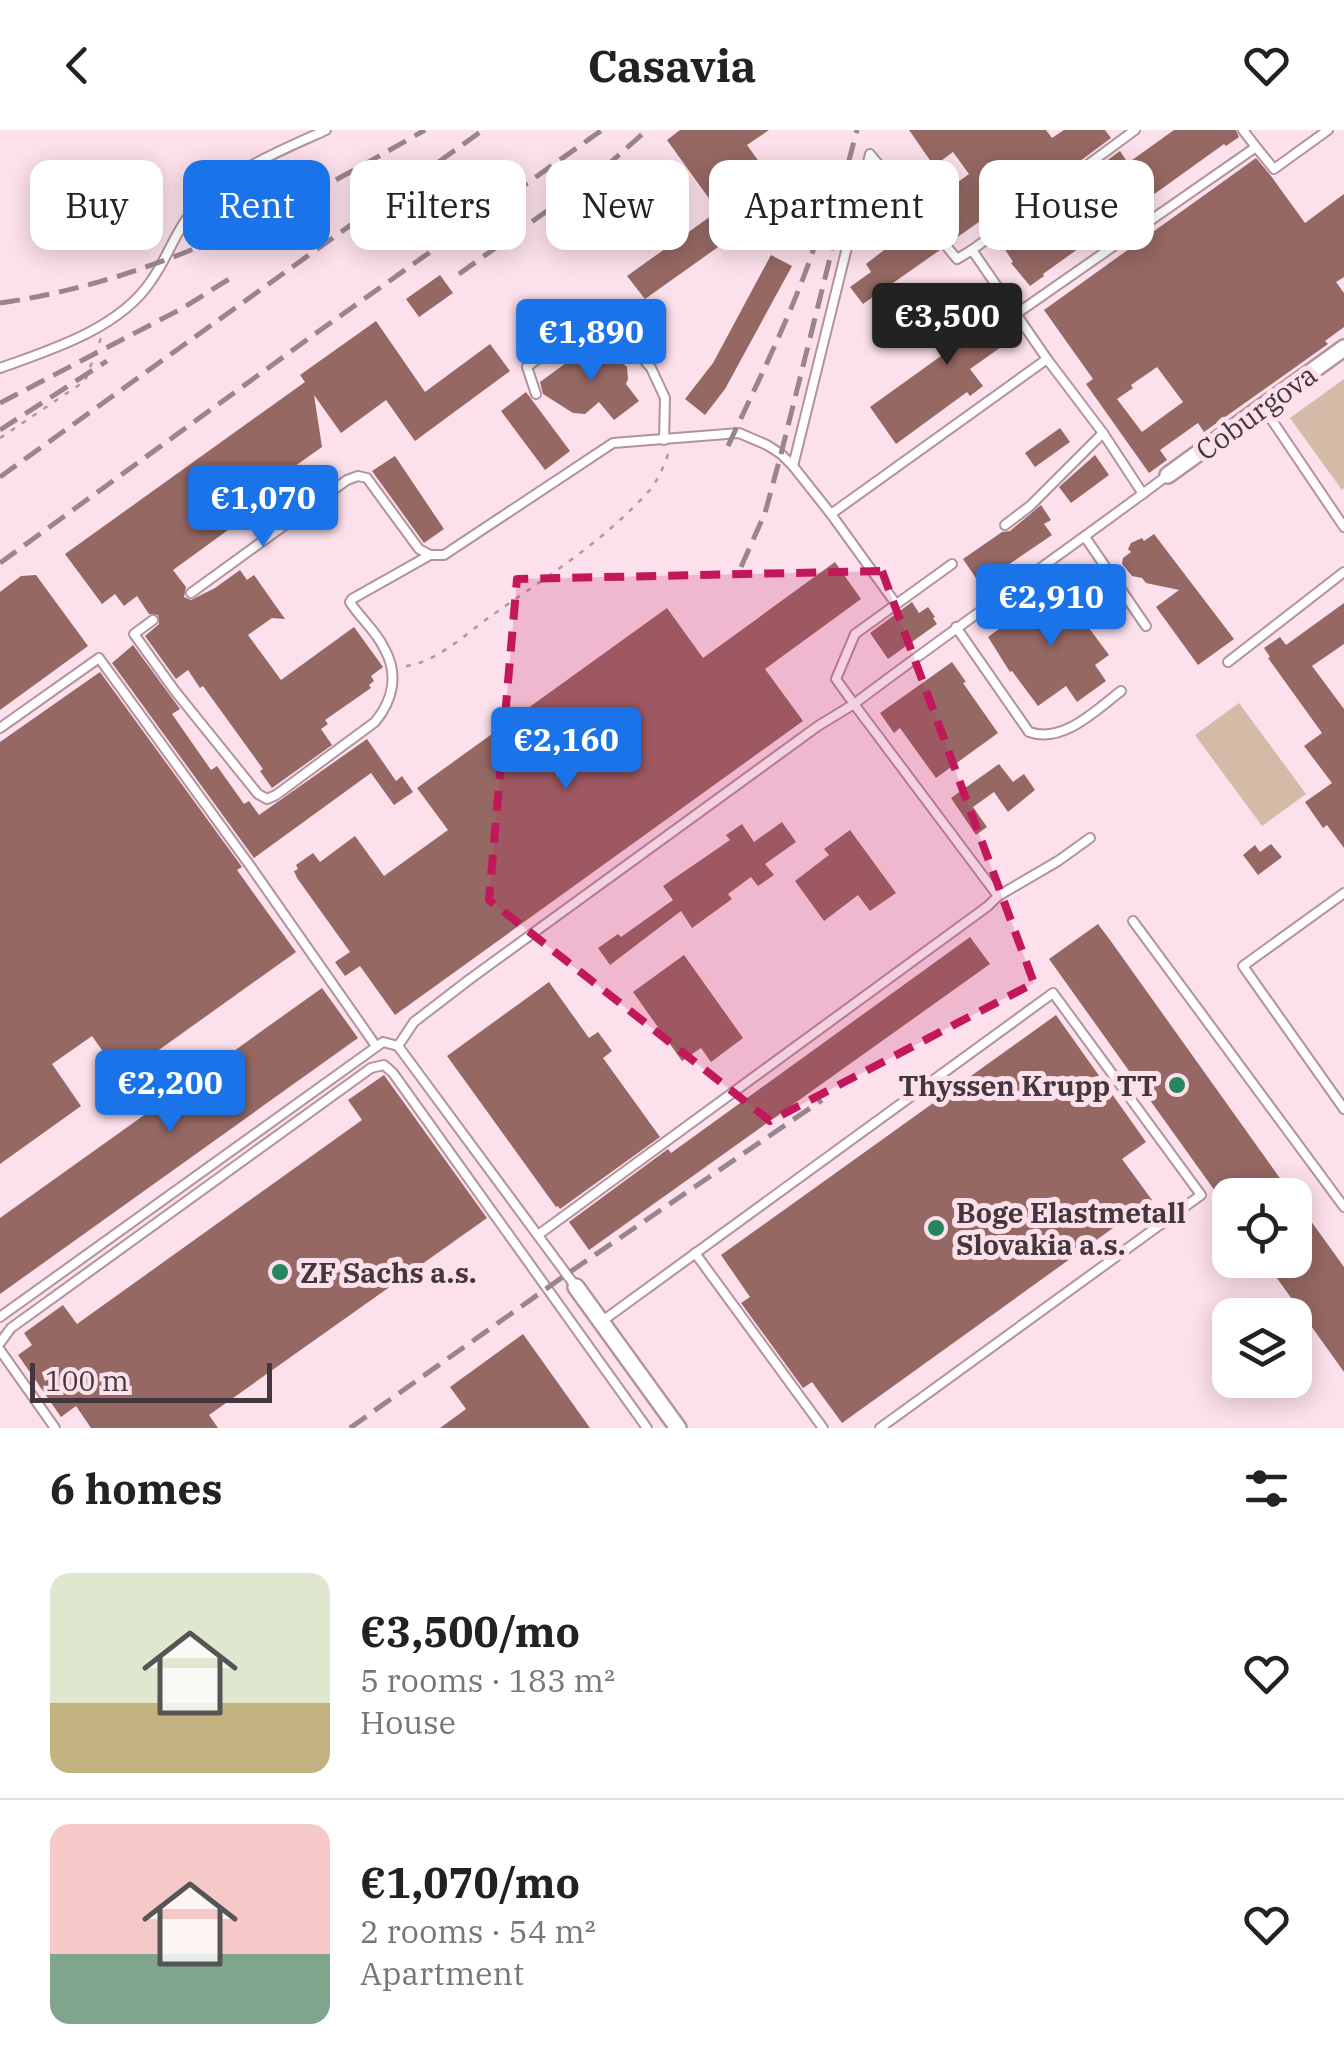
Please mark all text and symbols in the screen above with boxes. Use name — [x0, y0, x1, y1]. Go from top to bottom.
text: Casavia — [587, 36, 757, 94]
icon: back — [50, 38, 105, 93]
icon: heart — [1239, 38, 1294, 93]
chip: Buy — [30, 160, 163, 250]
chip: Rent — [183, 160, 330, 250]
chip: Filters — [350, 160, 526, 250]
chip: New — [546, 160, 689, 250]
chip: Apartment — [709, 160, 959, 250]
chip: House — [979, 160, 1154, 250]
pin: €3,500 — [866, 283, 1028, 368]
text: €3,500 — [894, 294, 1000, 336]
pin: €1,890 — [510, 299, 672, 384]
text: €1,890 — [538, 310, 644, 352]
street label: Coburgova — [1188, 356, 1324, 468]
pin: €1,070 — [182, 465, 344, 550]
text: €1,070 — [210, 476, 316, 518]
pin: €2,910 — [970, 564, 1132, 649]
text: €2,910 — [998, 575, 1104, 617]
pin: €2,160 — [485, 707, 647, 792]
text: €2,160 — [513, 718, 619, 760]
pin: €2,200 — [89, 1050, 251, 1135]
text: €2,200 — [117, 1061, 223, 1103]
place label: Thyssen Krupp TT — [898, 1067, 1157, 1104]
marker: Thyssen Krupp TT — [1166, 1074, 1188, 1096]
map controls — [1212, 1178, 1312, 1398]
button: locate — [1212, 1178, 1312, 1278]
place label: Boge Elastmetall Slovakia a.s. — [956, 1194, 1186, 1263]
marker: Boge Elastmetall Slovakia a.s. — [925, 1217, 947, 1239]
place label: ZF Sachs a.s. — [300, 1254, 477, 1291]
marker: ZF Sachs a.s. — [269, 1261, 291, 1283]
button: layers — [1212, 1298, 1312, 1398]
scale bar — [30, 1358, 272, 1402]
text: 100 m — [45, 1362, 129, 1399]
text: 6 homes — [50, 1461, 223, 1516]
icon: filters — [1239, 1461, 1294, 1516]
text: €3,500/mo — [360, 1604, 580, 1659]
icon: home — [130, 1613, 250, 1733]
icon: heart — [1239, 1646, 1294, 1701]
text: 5 rooms · 183 m² — [360, 1659, 615, 1701]
text: House — [360, 1701, 456, 1743]
text: €1,070/mo — [360, 1855, 580, 1910]
icon: home — [130, 1864, 250, 1984]
icon: heart — [1239, 1897, 1294, 1952]
text: 2 rooms · 54 m² — [360, 1910, 596, 1952]
text: Apartment — [360, 1952, 524, 1994]

